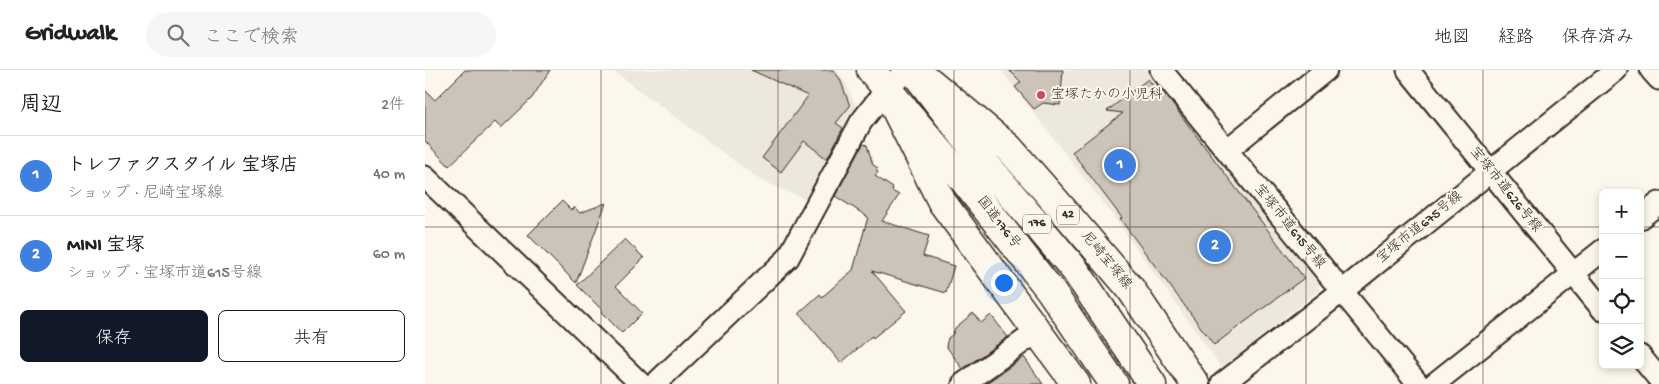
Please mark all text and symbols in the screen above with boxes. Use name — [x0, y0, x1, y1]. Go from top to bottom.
search box — [146, 12, 496, 57]
text: Gridwalk — [25, 20, 116, 49]
icon: search — [164, 21, 192, 49]
text: ここで検索 — [204, 27, 299, 50]
text: 地図 — [1434, 28, 1470, 49]
text: 経路 — [1498, 28, 1534, 49]
text: 保存済み — [1562, 28, 1634, 49]
place label: 宝塚たかの小児科 — [1051, 87, 1163, 104]
marker: 宝塚たかの小児科 — [1035, 89, 1047, 101]
text: 周辺 — [20, 94, 62, 119]
text: 2件 — [381, 97, 405, 116]
street label: 宝塚市道626号線 — [1465, 144, 1545, 236]
pin: 1 — [1104, 146, 1136, 184]
text: トレファクスタイル 宝塚店 — [67, 155, 298, 178]
text: 1 — [33, 166, 39, 185]
text: 40 m — [373, 166, 405, 185]
street label: 宝塚市道615号線 — [1250, 181, 1328, 273]
text: ショップ · 尼崎宝塚線 — [67, 185, 223, 204]
street label: 宝塚市道675号線 — [1374, 188, 1466, 268]
map controls — [1599, 189, 1644, 369]
button: + — [1599, 189, 1644, 234]
street label: 国道176号 — [972, 193, 1024, 253]
road number: 42 — [1057, 206, 1079, 224]
road number: 176 — [1023, 214, 1051, 234]
pin: 2 — [1199, 227, 1231, 265]
street label: 尼崎宝塚線 — [1077, 229, 1135, 293]
button: − — [1599, 234, 1644, 279]
text: MINI 宝塚 — [67, 235, 144, 258]
text: 2 — [32, 246, 40, 265]
text: 60 m — [373, 246, 405, 265]
text: ショップ · 宝塚市道615号線 — [67, 265, 262, 284]
your location — [991, 270, 1017, 296]
button: locate — [1599, 279, 1644, 324]
button: 保存 — [20, 310, 208, 362]
button: 共有 — [218, 310, 405, 362]
button: layers — [1599, 324, 1644, 369]

